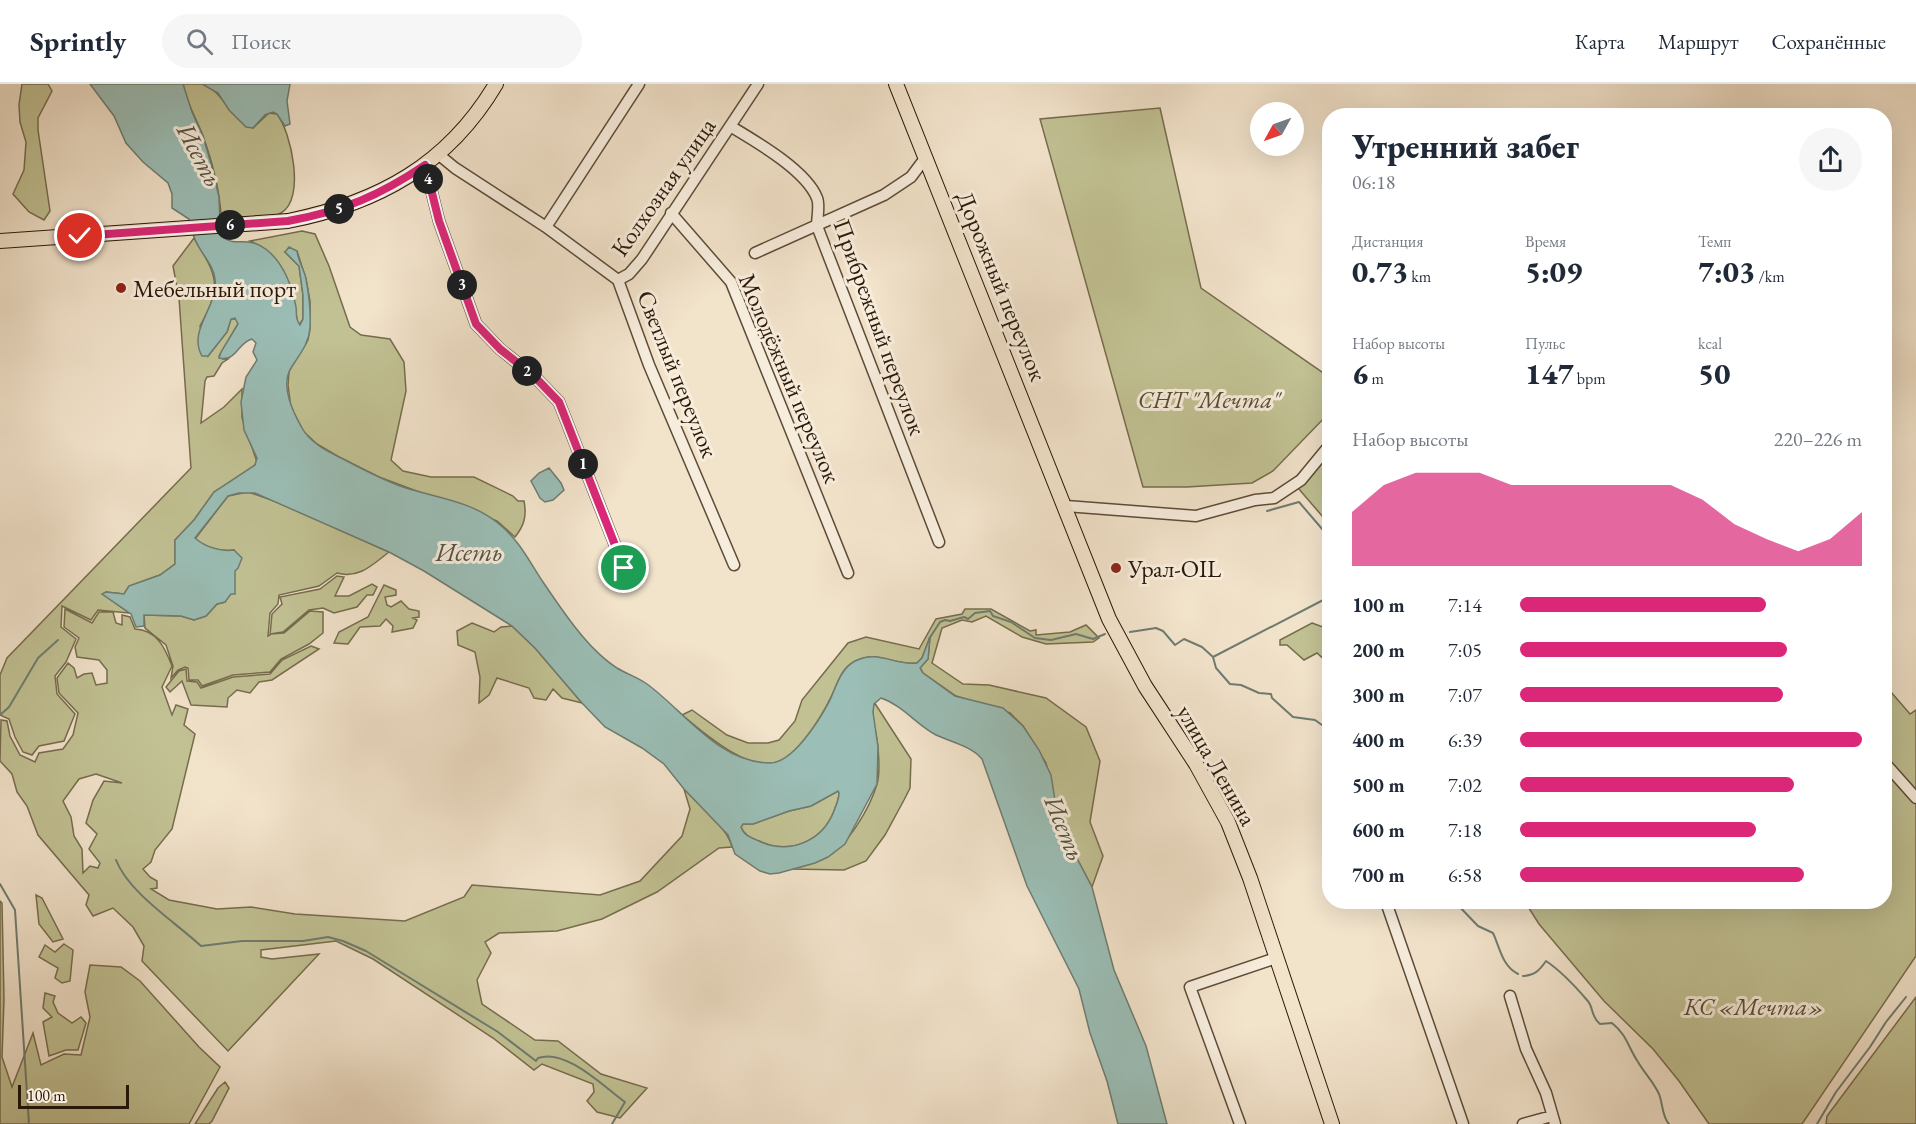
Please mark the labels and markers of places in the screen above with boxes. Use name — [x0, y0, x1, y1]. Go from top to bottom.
pin: 4 — [413, 164, 443, 194]
pin: 5 — [324, 194, 354, 224]
pin — [54, 210, 105, 261]
pin: 6 — [215, 210, 245, 240]
pin: 3 — [447, 270, 477, 300]
place label: Мебельный порт — [133, 273, 296, 304]
marker: Мебельный порт — [114, 281, 128, 295]
pin: 2 — [512, 356, 542, 386]
pin: 1 — [568, 449, 598, 479]
pin — [598, 542, 649, 593]
place label: Урал-OIL — [1127, 553, 1221, 584]
marker: Урал-OIL — [1109, 561, 1123, 575]

